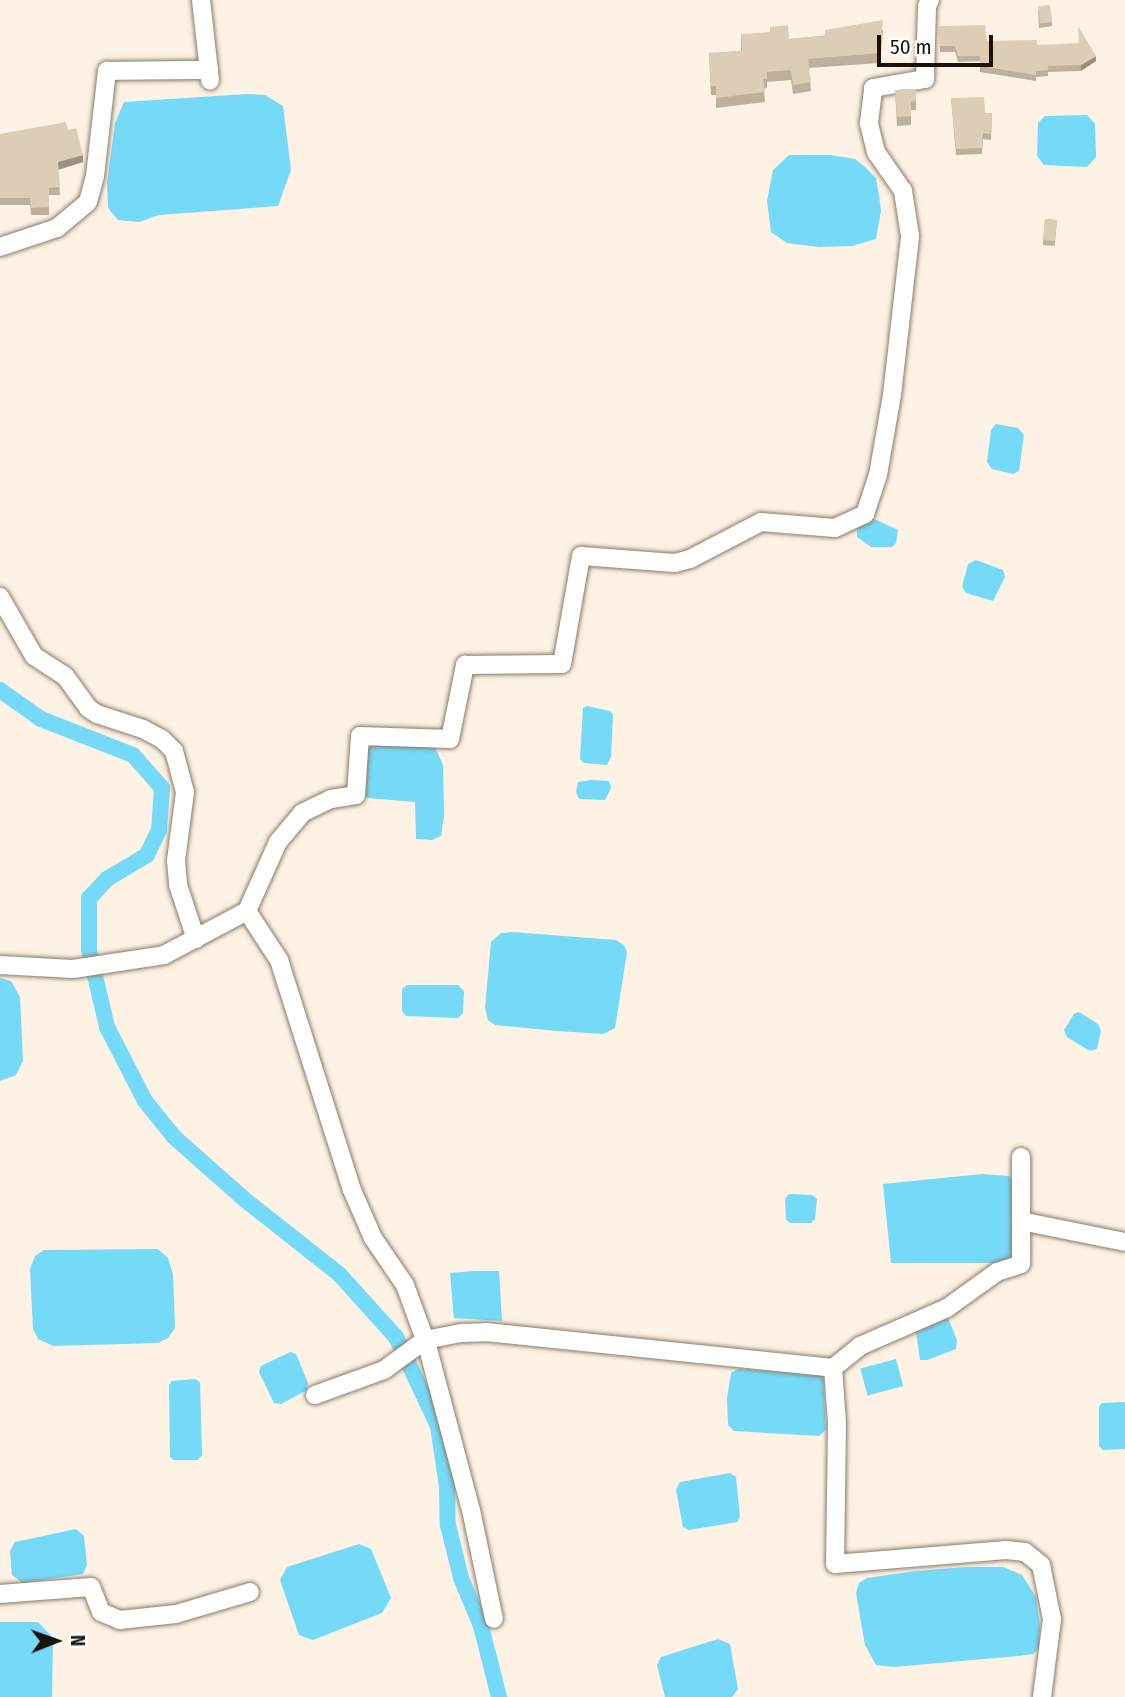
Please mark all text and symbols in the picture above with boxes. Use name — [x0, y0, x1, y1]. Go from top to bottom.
scale bar — [880, 21, 996, 65]
text: 50 m — [890, 34, 932, 60]
north arrow — [21, 1606, 91, 1676]
text: N — [66, 1635, 89, 1647]

